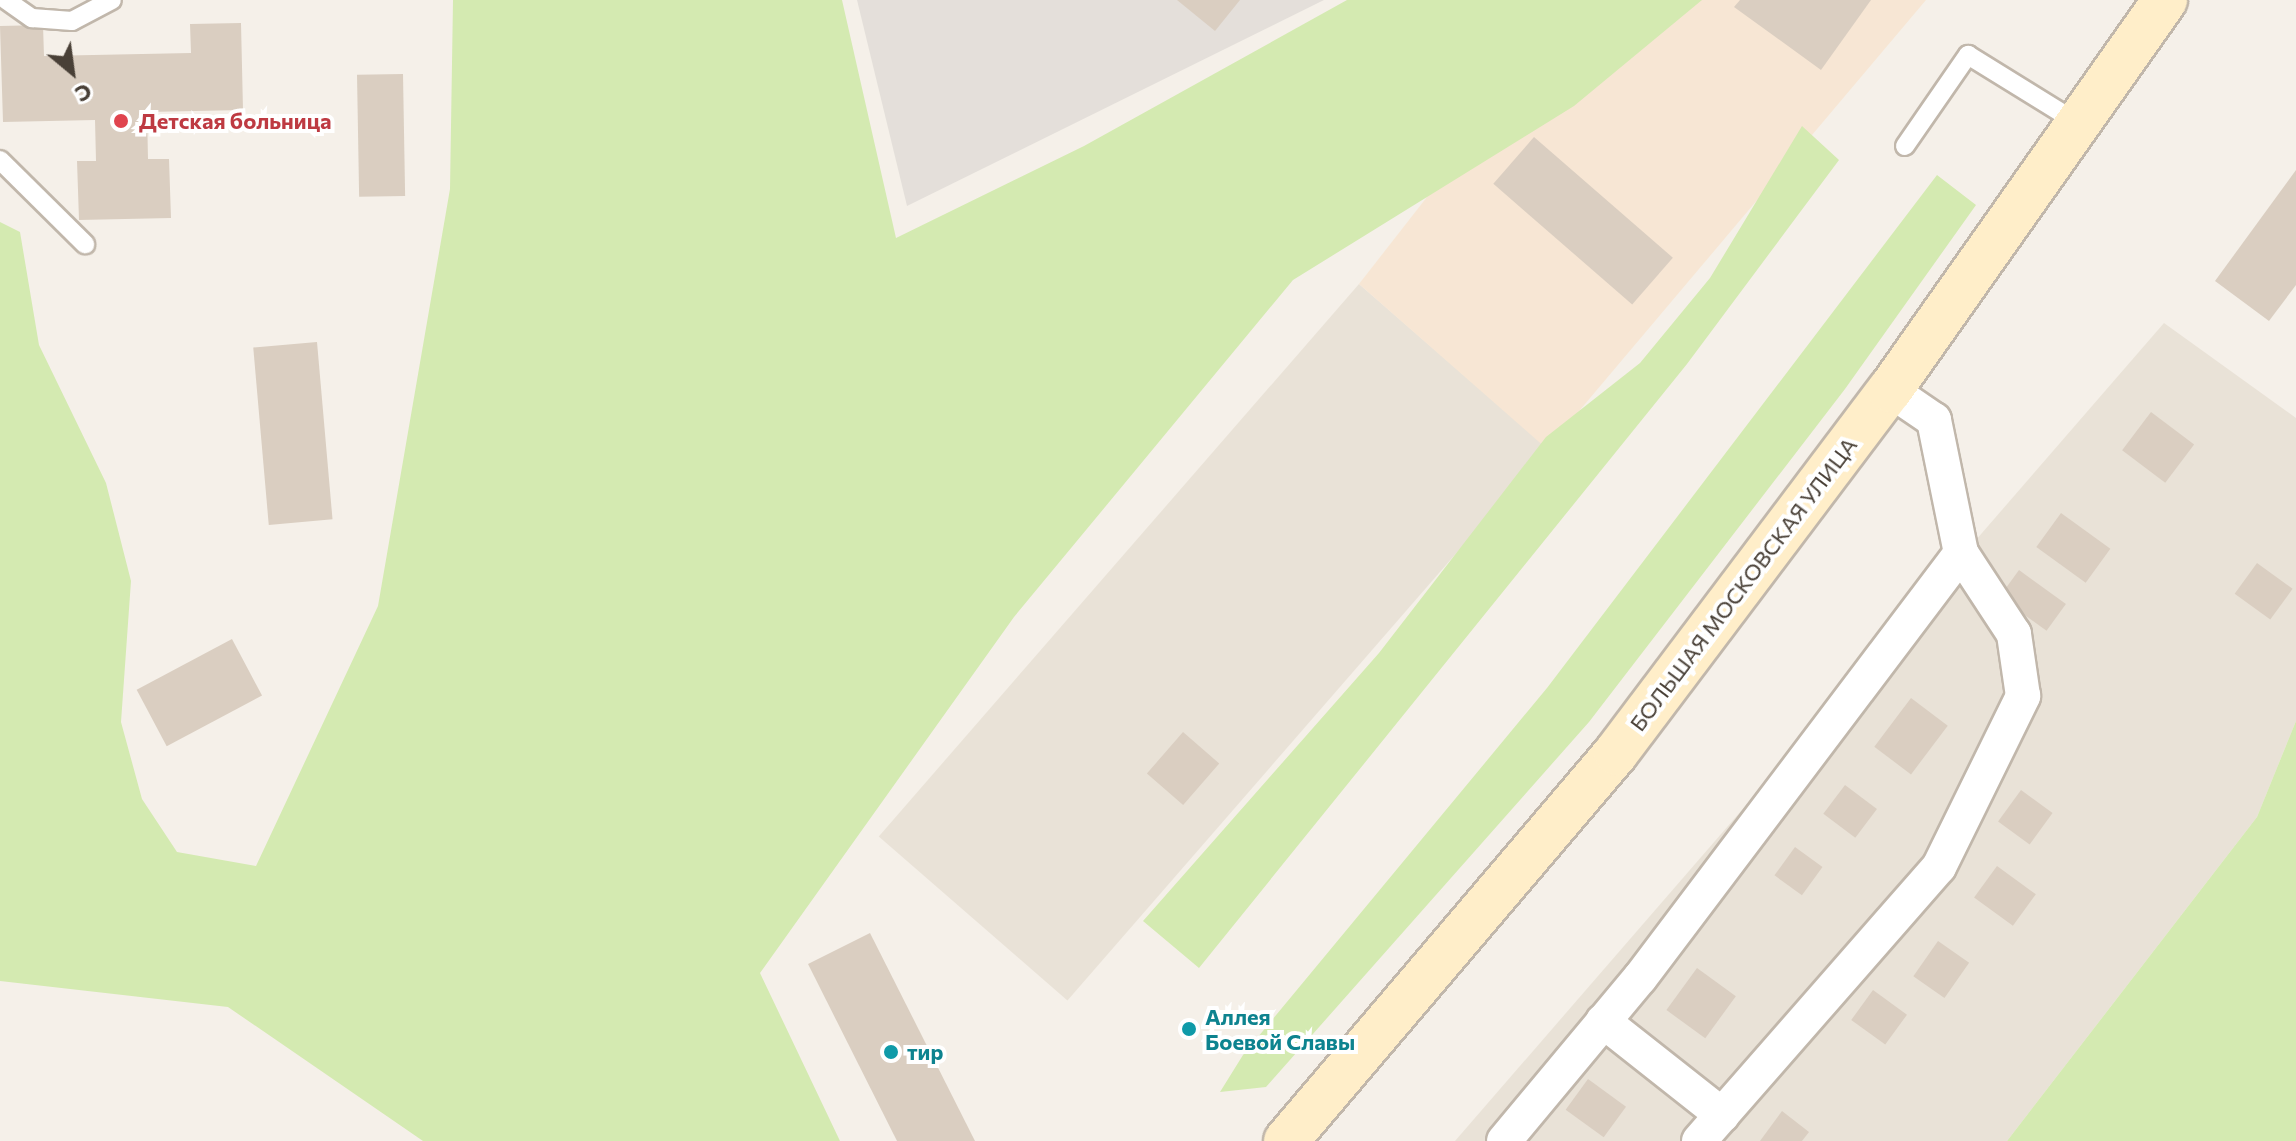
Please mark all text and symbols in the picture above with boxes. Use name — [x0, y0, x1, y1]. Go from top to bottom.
north arrow — [32, 32, 112, 112]
text: С — [71, 78, 97, 109]
place label: Детская больница — [139, 108, 331, 134]
marker: Детская больница — [110, 110, 132, 132]
street label: БОЛЬШАЯ МОСКОВСКАЯ УЛИЦА — [1624, 432, 1862, 736]
place label: Аллея Боевой Славы — [1205, 1003, 1355, 1054]
marker: Аллея Боевой Славы — [1180, 1020, 1198, 1038]
place label: тир — [907, 1039, 943, 1065]
marker: тир — [882, 1043, 900, 1061]

